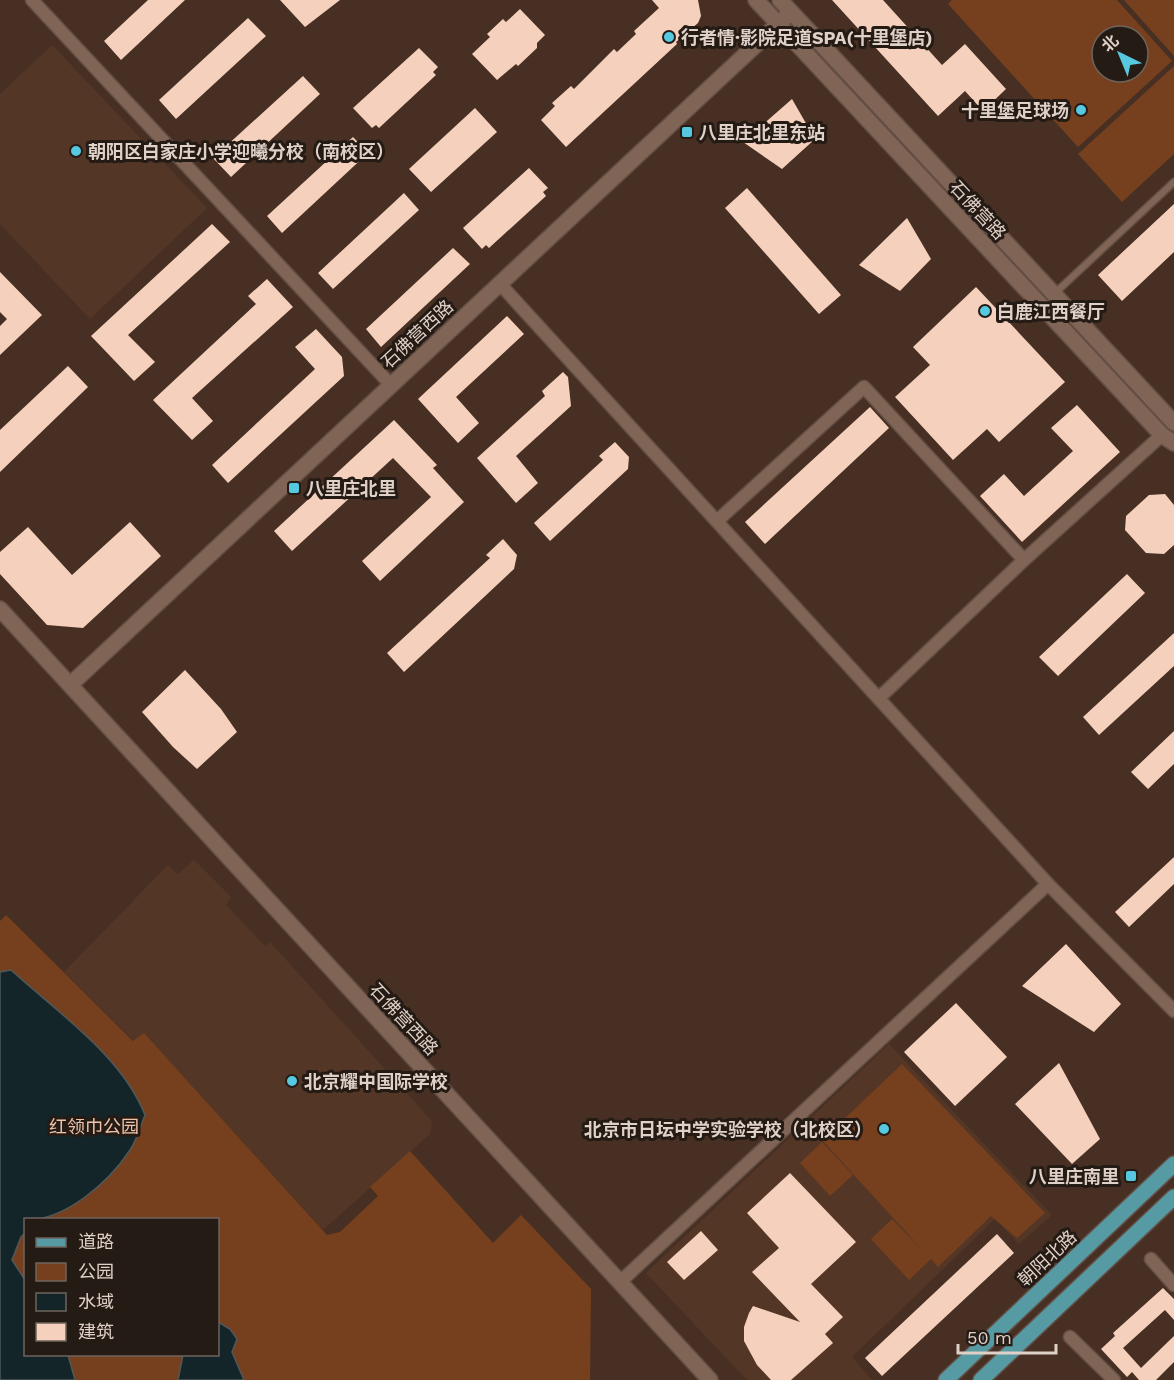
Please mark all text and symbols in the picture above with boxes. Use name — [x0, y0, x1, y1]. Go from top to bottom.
north arrow — [1090, 24, 1150, 84]
place label: 行者情·影院足道SPA(十里堡店) — [681, 27, 933, 48]
marker: 行者情·影院足道SPA(十里堡店) — [662, 30, 676, 44]
text: 北 — [1098, 31, 1122, 56]
place label: 十里堡足球场 — [961, 100, 1069, 121]
marker: 十里堡足球场 — [1074, 103, 1088, 117]
place label: 八里庄北里东站 — [699, 122, 825, 143]
marker: 八里庄北里东站 — [680, 125, 694, 139]
place label: 朝阳区白家庄小学迎曦分校（南校区） — [88, 141, 394, 162]
marker: 朝阳区白家庄小学迎曦分校（南校区） — [69, 144, 83, 158]
street label: 石佛营路 — [946, 177, 1010, 243]
street label: 石佛营西路 — [377, 296, 457, 372]
place label: 白鹿江西餐厅 — [997, 301, 1105, 322]
marker: 白鹿江西餐厅 — [978, 304, 992, 318]
place label: 八里庄北里 — [306, 478, 396, 499]
marker: 八里庄北里 — [287, 481, 301, 495]
street label: 石佛营西路 — [366, 979, 442, 1059]
place label: 北京耀中国际学校 — [304, 1071, 448, 1092]
marker: 北京耀中国际学校 — [285, 1074, 299, 1088]
park label: 红领巾公园 — [49, 1116, 139, 1137]
place label: 北京市日坛中学实验学校（北校区） — [584, 1119, 872, 1140]
marker: 北京市日坛中学实验学校（北校区） — [877, 1122, 891, 1136]
place label: 八里庄南里 — [1029, 1166, 1119, 1187]
marker: 八里庄南里 — [1124, 1169, 1138, 1183]
legend — [24, 1218, 219, 1356]
street label: 朝阳北路 — [1014, 1226, 1080, 1290]
text: 道路 — [78, 1231, 114, 1252]
text: 公园 — [78, 1261, 114, 1282]
text: 水域 — [78, 1291, 114, 1312]
scale bar — [958, 1317, 1056, 1355]
text: 建筑 — [78, 1321, 114, 1342]
text: 50 m — [967, 1327, 1012, 1348]

